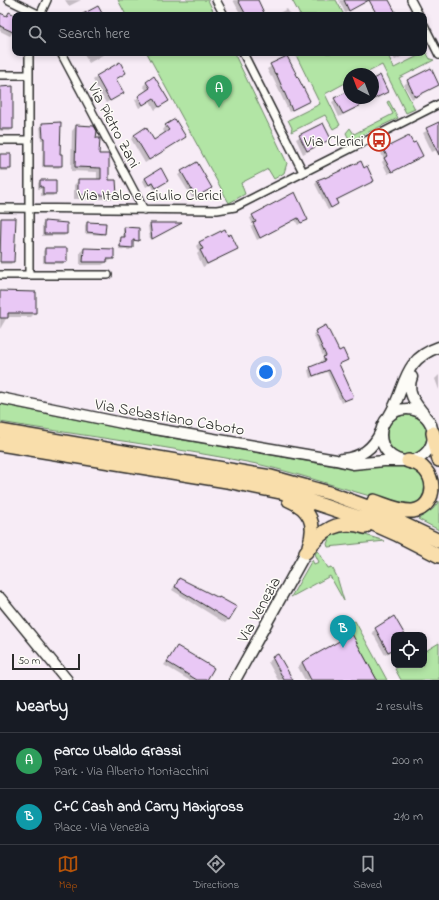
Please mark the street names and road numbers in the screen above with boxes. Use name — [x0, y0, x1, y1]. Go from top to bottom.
street label: Via Pietro Zani — [80, 78, 146, 173]
street label: Via Italo e Giulio Clerici — [77, 184, 222, 208]
street label: Via Sebastiano Caboto — [92, 393, 246, 443]
street label: Via Venezia — [231, 573, 288, 648]

